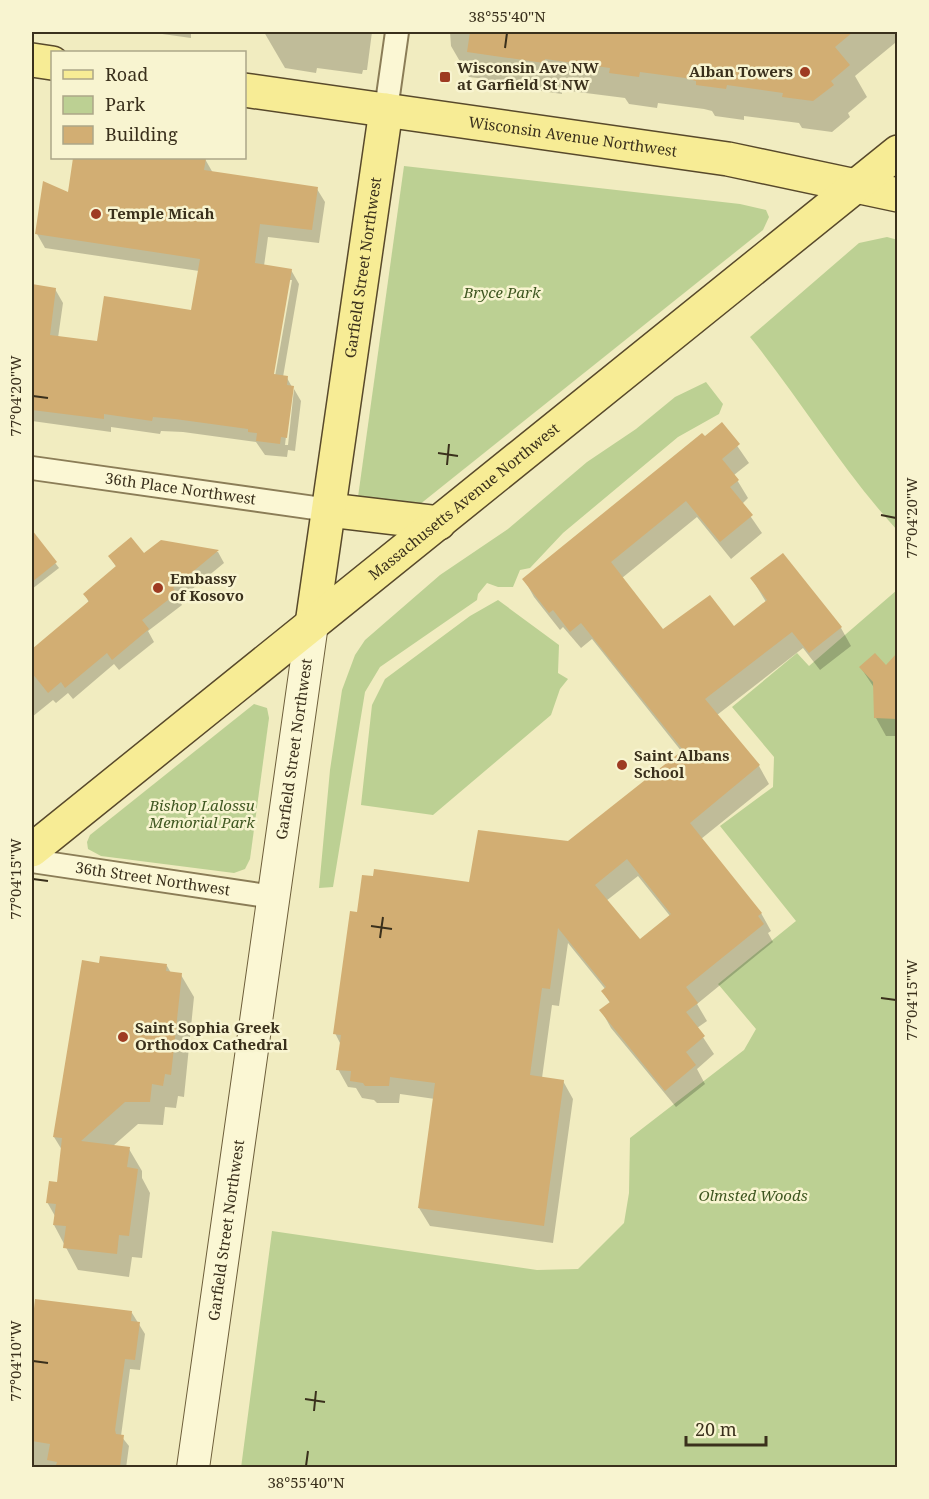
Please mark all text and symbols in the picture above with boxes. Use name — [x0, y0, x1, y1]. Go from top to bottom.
text: 38°55'40"N — [468, 6, 546, 26]
legend — [51, 51, 246, 159]
place label: Wisconsin Ave NW at Garfield St NW — [457, 57, 599, 94]
place label: Alban Towers — [689, 61, 793, 81]
text: Road — [105, 62, 148, 86]
marker: Alban Towers — [798, 65, 812, 79]
marker: Wisconsin Ave NW at Garfield St NW — [438, 70, 452, 84]
text: Park — [105, 92, 145, 116]
street label: Wisconsin Avenue Northwest — [467, 111, 679, 161]
text: Building — [105, 122, 178, 146]
street label: Garfield Street Northwest — [339, 176, 385, 359]
place label: Temple Micah — [108, 203, 215, 223]
marker: Temple Micah — [89, 207, 103, 221]
park label: Bryce Park — [463, 282, 541, 302]
text: 77°04'20"W — [5, 355, 25, 437]
street label: Massachusetts Avenue Northwest — [364, 418, 563, 584]
street label: 36th Place Northwest — [104, 467, 257, 509]
text: 77°04'20"W — [901, 477, 921, 559]
place label: Embassy of Kosovo — [170, 568, 244, 605]
marker: Embassy of Kosovo — [151, 581, 165, 595]
street label: Garfield Street Northwest — [271, 657, 316, 841]
place label: Saint Albans School — [634, 745, 729, 782]
marker: Saint Albans School — [615, 758, 629, 772]
park label: Bishop Lalossu Memorial Park — [148, 795, 255, 832]
text: 77°04'15"W — [5, 838, 25, 920]
street label: 36th Street Northwest — [74, 857, 232, 899]
text: 77°04'15"W — [901, 959, 921, 1041]
place label: Saint Sophia Greek Orthodox Cathedral — [135, 1017, 288, 1054]
marker: Saint Sophia Greek Orthodox Cathedral — [116, 1030, 130, 1044]
street label: Garfield Street Northwest — [203, 1138, 248, 1322]
park label: Olmsted Woods — [698, 1185, 808, 1205]
text: 77°04'10"W — [5, 1320, 25, 1402]
scale bar — [686, 1409, 766, 1447]
text: 20 m — [695, 1417, 737, 1441]
text: 38°55'40"N — [267, 1472, 345, 1492]

